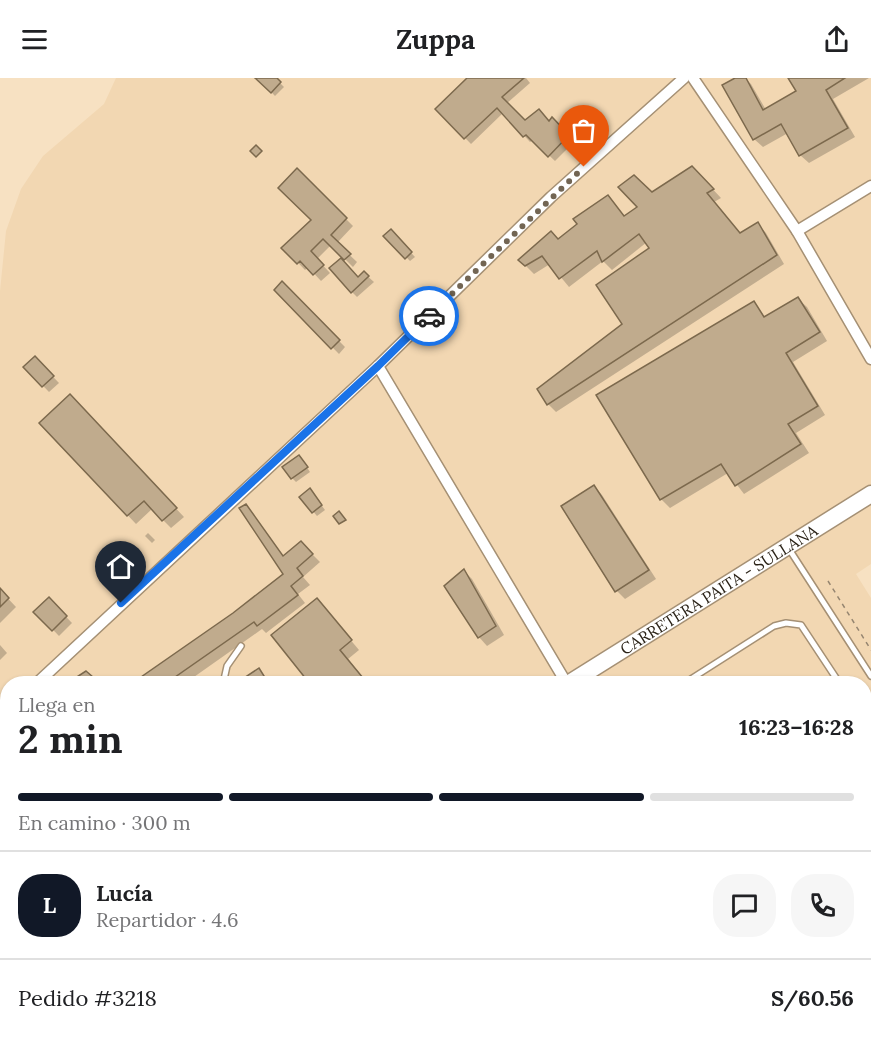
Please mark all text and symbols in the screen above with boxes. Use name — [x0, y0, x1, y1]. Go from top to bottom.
text: Zuppa — [396, 22, 475, 56]
icon: menu — [18, 23, 51, 56]
icon: share — [820, 23, 853, 56]
pin — [558, 105, 609, 167]
icon: bag — [567, 114, 600, 147]
courier — [399, 286, 459, 346]
icon: car — [413, 300, 446, 333]
street label: CARRETERA PAITA - SULLANA — [616, 520, 822, 659]
pin — [95, 541, 146, 603]
icon: home — [104, 550, 137, 583]
text: Llega en — [18, 692, 95, 717]
text: 16:23–16:28 — [739, 713, 854, 741]
text: 2 min — [18, 714, 123, 764]
text: En camino · 300 m — [18, 810, 191, 835]
button: chat — [713, 874, 776, 937]
button: phone — [791, 874, 854, 937]
text: Lucía — [96, 879, 153, 907]
text: L — [43, 891, 56, 919]
text: Repartidor · 4.6 — [96, 907, 239, 932]
text: Pedido #3218 — [18, 984, 157, 1012]
text: S/60.56 — [771, 984, 854, 1012]

